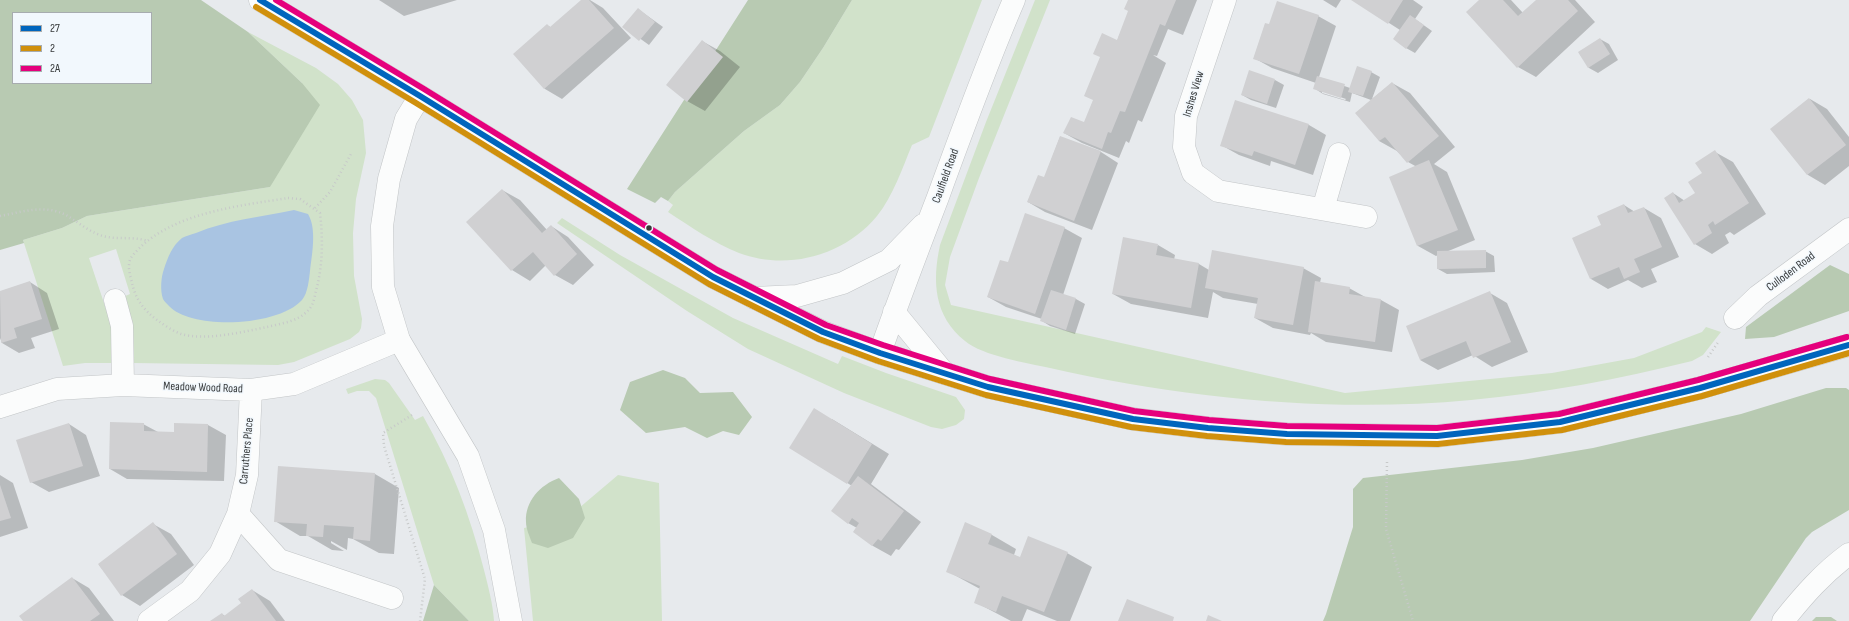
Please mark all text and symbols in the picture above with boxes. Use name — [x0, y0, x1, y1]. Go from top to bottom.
legend — [12, 12, 152, 84]
text: 27 — [50, 21, 60, 36]
text: 2 — [50, 41, 55, 56]
text: 2A — [50, 61, 60, 76]
street label: Inshes View — [1180, 69, 1208, 119]
street label: Caulfield Road — [930, 147, 962, 205]
unlabelled marker — [644, 223, 654, 233]
street label: Culloden Road — [1764, 249, 1818, 295]
street label: Meadow Wood Road — [163, 379, 243, 397]
street label: Carruthers Place — [237, 417, 257, 485]

